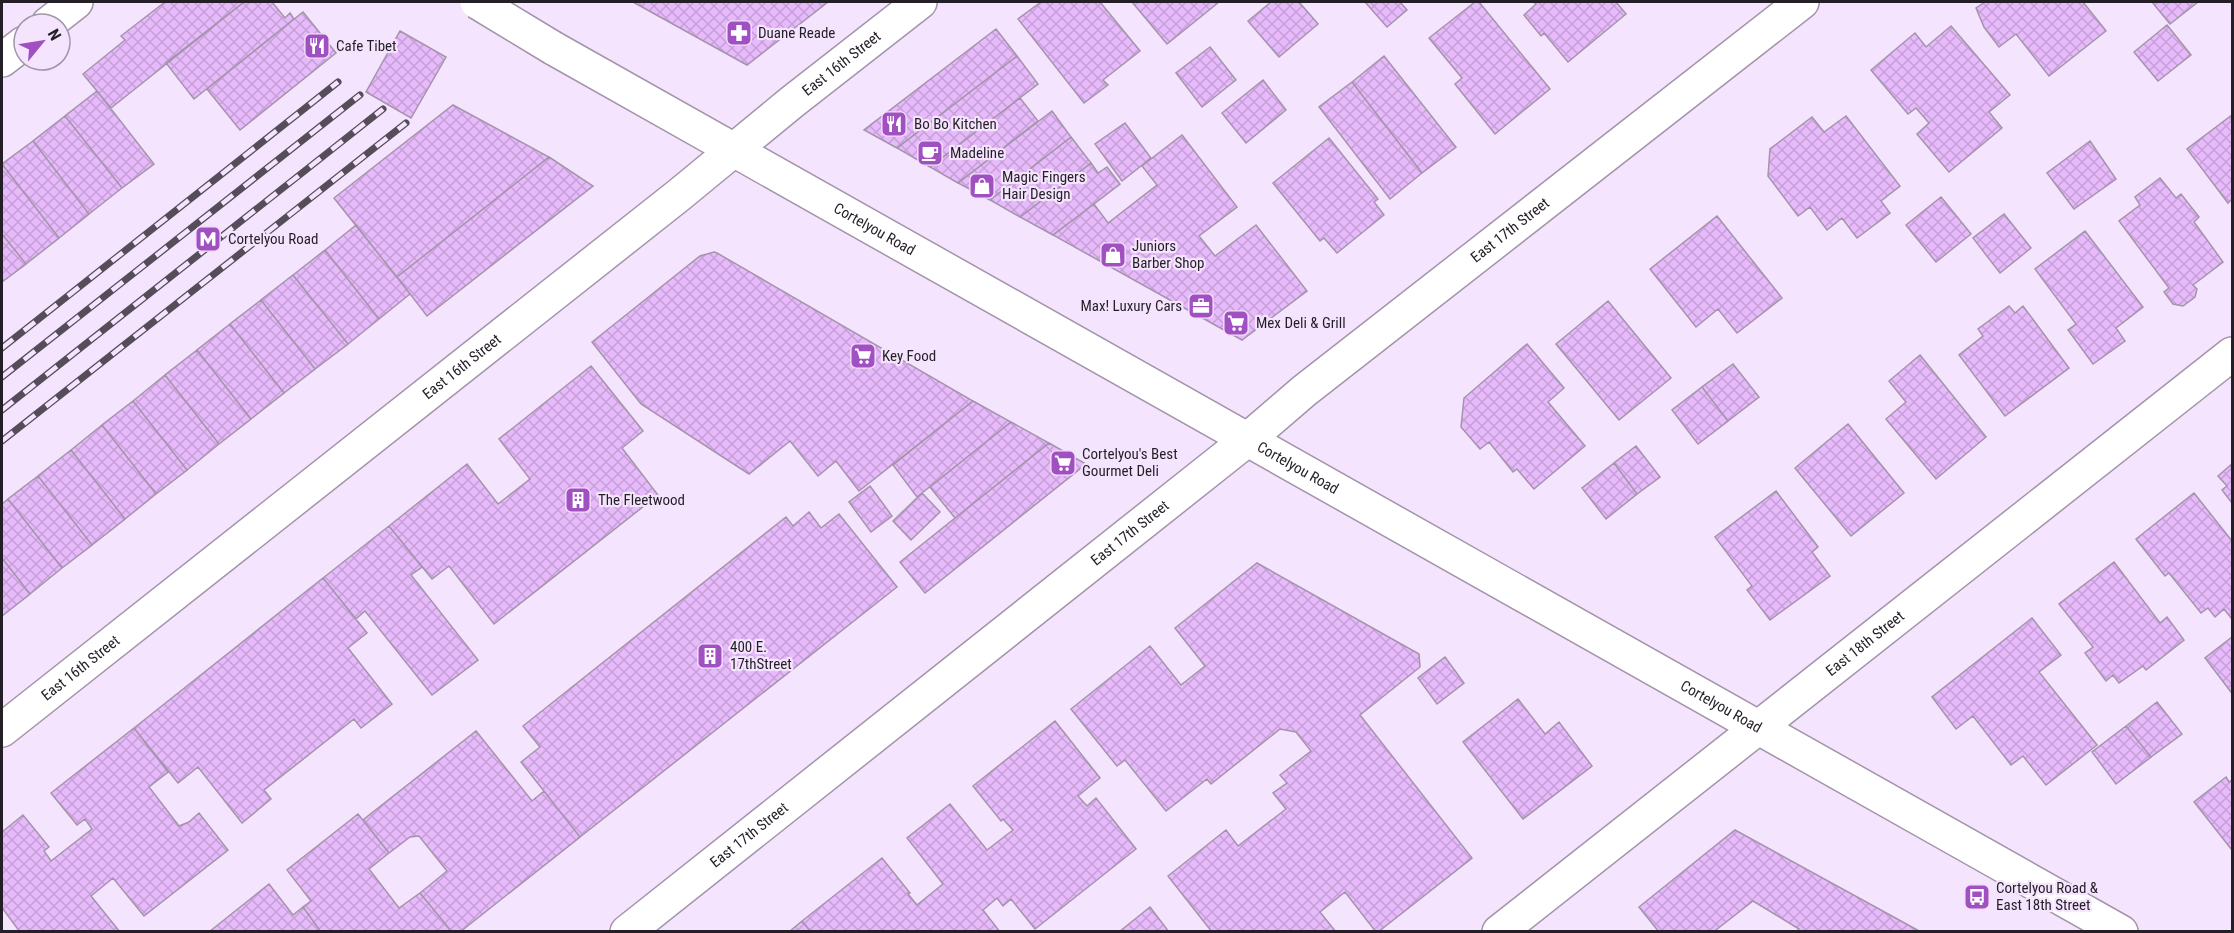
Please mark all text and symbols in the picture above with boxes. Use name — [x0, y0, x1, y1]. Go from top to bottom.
north arrow — [12, 12, 72, 72]
pharmacy icon: Duane Reade — [724, 18, 754, 48]
place label: Duane Reade — [758, 24, 835, 42]
text: N — [44, 26, 65, 44]
street label: East 16th Street — [799, 27, 884, 100]
restaurant icon: Cafe Tibet — [302, 31, 332, 61]
place label: Cafe Tibet — [336, 37, 397, 55]
restaurant icon: Bo Bo Kitchen — [879, 109, 909, 139]
place label: Bo Bo Kitchen — [914, 115, 997, 133]
cafe icon: Madeline — [915, 138, 945, 168]
place label: Madeline — [950, 144, 1004, 162]
place label: Magic Fingers Hair Design — [1002, 168, 1086, 203]
shop icon: Magic Fingers Hair Design — [967, 171, 997, 201]
street label: East 17th Street — [1467, 194, 1553, 266]
street label: Cortelyou Road — [831, 199, 918, 259]
metro station icon: Cortelyou Road — [193, 224, 223, 254]
place label: Cortelyou Road — [228, 230, 318, 248]
place label: Juniors Barber Shop — [1132, 237, 1204, 272]
shop icon: Juniors Barber Shop — [1098, 240, 1128, 270]
office icon: Max! Luxury Cars — [1186, 291, 1216, 321]
place label: Max! Luxury Cars — [1080, 297, 1182, 315]
supermarket icon: Mex Deli & Grill — [1221, 308, 1251, 338]
place label: Mex Deli & Grill — [1256, 314, 1346, 332]
street label: East 16th Street — [419, 330, 504, 403]
supermarket icon: Key Food — [848, 341, 878, 371]
place label: Key Food — [882, 347, 936, 365]
street label: Cortelyou Road — [1254, 438, 1342, 498]
place label: Cortelyou's Best Gourmet Deli — [1082, 445, 1178, 480]
supermarket icon: Cortelyou's Best Gourmet Deli — [1048, 448, 1078, 478]
building icon: The Fleetwood — [563, 485, 593, 515]
place label: The Fleetwood — [598, 491, 685, 509]
street label: East 17th Street — [1087, 496, 1173, 569]
street label: East 18th Street — [1822, 607, 1908, 680]
street label: East 16th Street — [38, 632, 123, 704]
place label: 400 E. 17thStreet — [730, 638, 792, 673]
building icon: 400 E. 17thStreet — [695, 641, 725, 671]
street label: Cortelyou Road — [1677, 677, 1765, 737]
street label: East 17th Street — [707, 799, 792, 871]
place label: Cortelyou Road & East 18th Street — [1996, 879, 2099, 914]
bus stop icon: Cortelyou Road & East 18th Street — [1962, 882, 1992, 912]

